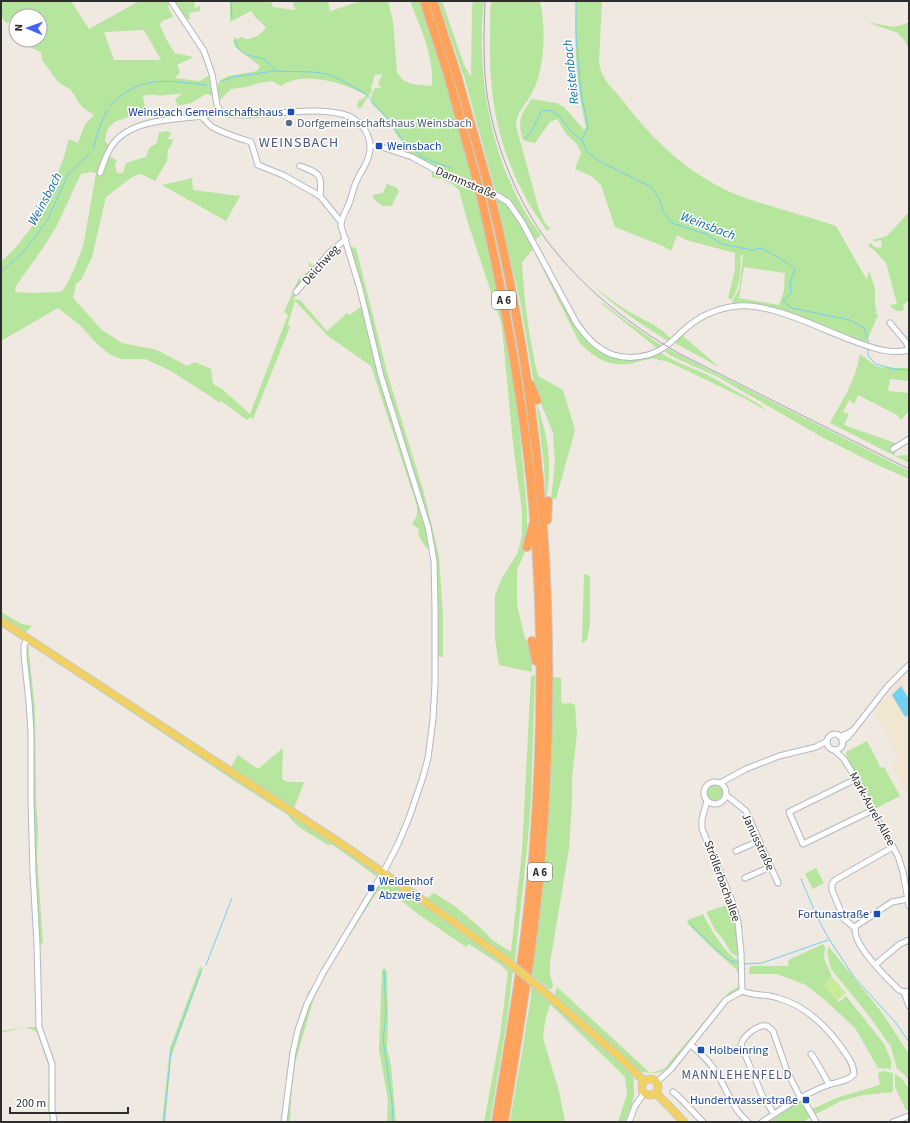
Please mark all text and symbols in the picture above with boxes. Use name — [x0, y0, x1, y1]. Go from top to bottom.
north arrow — [8, 8, 48, 48]
text: N — [11, 24, 26, 32]
water label: Reistenbach — [559, 38, 583, 105]
place label: Weinsbach Gemeinschaftshaus — [128, 104, 283, 121]
marker: Weinsbach Gemeinschaftshaus — [286, 107, 296, 117]
place label: Dorfgemeinschaftshaus Weinsbach — [297, 115, 472, 132]
marker: Dorfgemeinschaftshaus Weinsbach — [284, 118, 294, 128]
district label: WEINSBACH — [259, 133, 339, 153]
place label: Weinsbach — [387, 138, 441, 155]
marker: Weinsbach — [374, 141, 384, 151]
street label: Dammstraße — [433, 162, 499, 204]
water label: Weinsbach — [24, 169, 67, 229]
water label: Weinsbach — [678, 207, 738, 245]
street label: Deichweg — [298, 241, 344, 289]
road number: A 6 — [492, 291, 516, 309]
street label: Mark-Aurel-Allee — [845, 769, 899, 849]
street label: Janusstraße — [737, 811, 779, 874]
street label: Ströllerbachallee — [699, 838, 745, 924]
road number: A 6 — [528, 863, 552, 881]
place label: Weidenhof Abzweig — [379, 873, 434, 904]
marker: Weidenhof Abzweig — [366, 883, 376, 893]
place label: Fortunastraße — [798, 906, 869, 923]
marker: Fortunastraße — [872, 909, 882, 919]
place label: Holbeinring — [709, 1042, 768, 1059]
marker: Holbeinring — [696, 1045, 706, 1055]
district label: MANNLEHENFELD — [682, 1066, 792, 1084]
scale bar — [10, 1089, 128, 1115]
place label: Hundertwasserstraße — [690, 1092, 798, 1109]
text: 200 m — [16, 1095, 46, 1112]
marker: Hundertwasserstraße — [801, 1095, 811, 1105]

